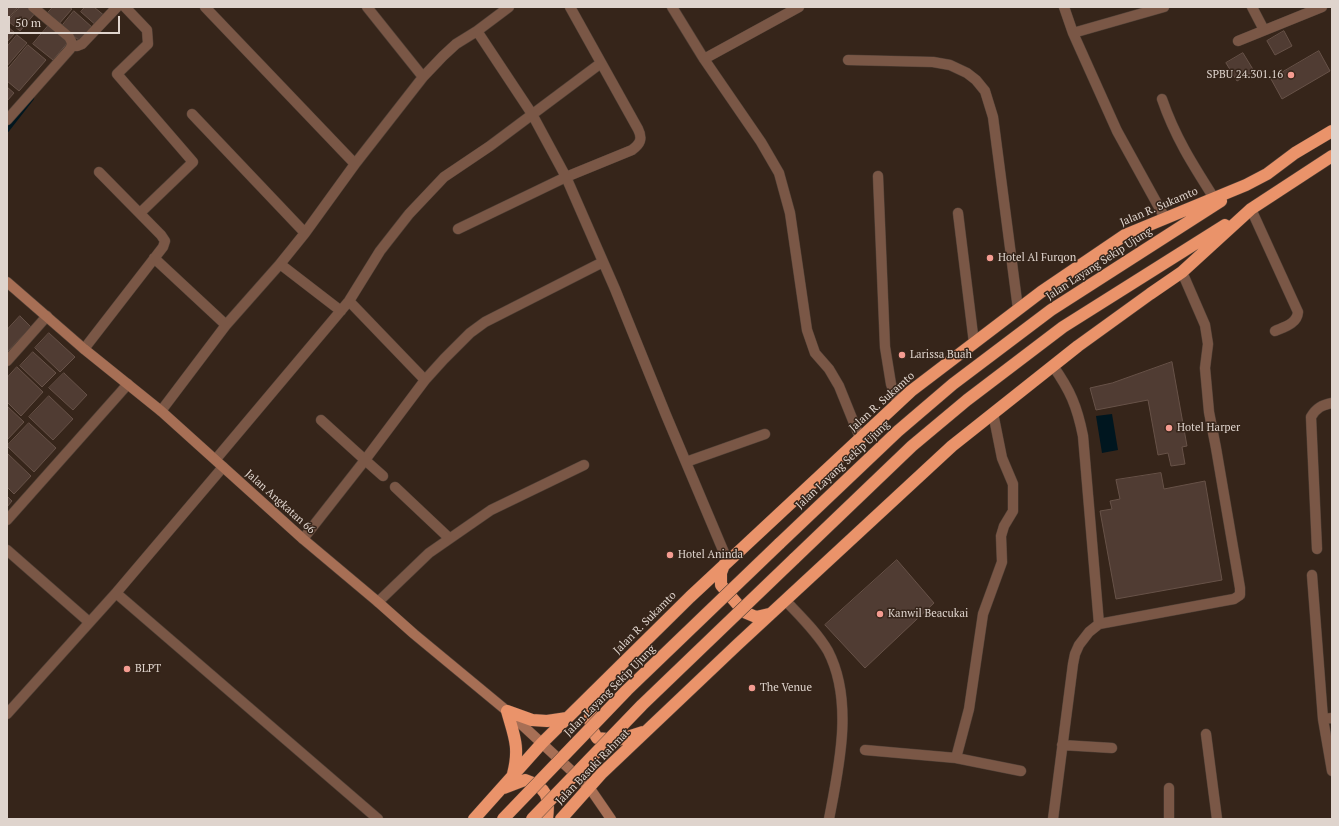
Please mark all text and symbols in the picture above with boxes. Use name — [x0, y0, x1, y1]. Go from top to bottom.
scale bar — [10, 8, 122, 34]
text: 50 m — [15, 15, 41, 30]
place label: SPBU 24.301.16 — [1207, 68, 1283, 82]
marker: SPBU 24.301.16 — [1286, 70, 1296, 80]
street label: Jalan R. Sukamto — [1118, 185, 1200, 229]
street label: Jalan Layang Sekip Ujung — [1044, 225, 1154, 303]
place label: Hotel Al Furqon — [998, 251, 1076, 265]
marker: Hotel Al Furqon — [985, 253, 995, 263]
place label: Larissa Buah — [910, 348, 972, 362]
marker: Larissa Buah — [897, 350, 907, 360]
street label: Jalan R. Sukamto — [847, 369, 917, 435]
street label: Jalan Layang Sekip Ujung — [793, 418, 893, 512]
place label: Hotel Harper — [1177, 421, 1240, 435]
marker: Hotel Harper — [1164, 423, 1174, 433]
street label: Jalan Angkatan 66 — [243, 467, 317, 537]
place label: Hotel Aninda — [678, 548, 743, 562]
marker: Hotel Aninda — [665, 550, 675, 560]
street label: Jalan R. Sukamto — [611, 589, 679, 657]
place label: Kanwil Beacukai — [888, 607, 968, 621]
marker: Kanwil Beacukai — [875, 609, 885, 619]
street label: Jalan Layang Sekip Ujung — [562, 643, 658, 739]
place label: BLPT — [135, 662, 161, 676]
marker: BLPT — [122, 664, 132, 674]
place label: The Venue — [760, 681, 812, 695]
marker: The Venue — [747, 683, 757, 693]
street label: Jalan Basuki Rahmat — [553, 726, 633, 808]

